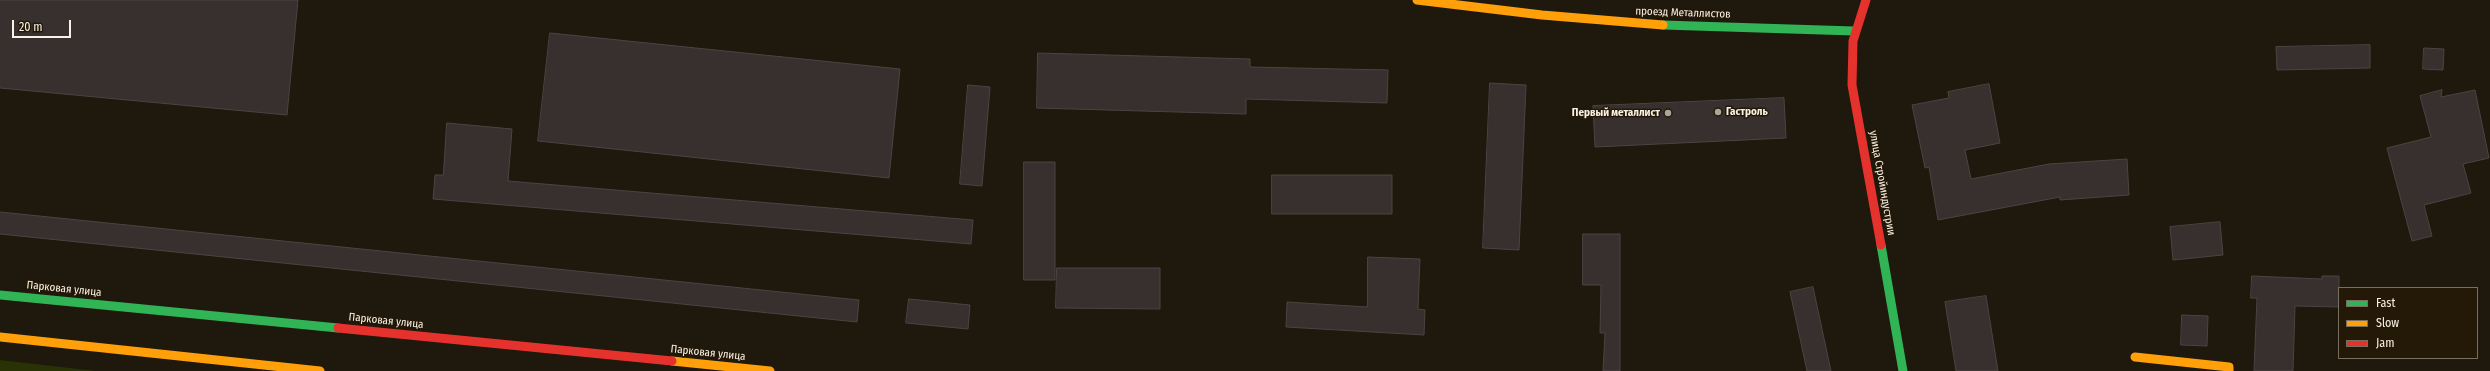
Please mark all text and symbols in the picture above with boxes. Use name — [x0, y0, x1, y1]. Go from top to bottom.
street label: проезд Металлистов — [1635, 5, 1731, 21]
scale bar — [14, 12, 73, 38]
text: 20 m — [19, 20, 43, 34]
place label: Гастроль — [1726, 105, 1768, 119]
place label: Первый металлист — [1572, 106, 1660, 120]
marker: Гастроль — [1713, 107, 1723, 117]
marker: Первый металлист — [1663, 108, 1673, 118]
street label: улица Стройиндустрии — [1866, 130, 1898, 236]
street label: Парковая улица — [26, 279, 102, 299]
legend — [2338, 287, 2478, 359]
text: Fast — [2376, 296, 2395, 310]
street label: Парковая улица — [348, 311, 424, 331]
text: Slow — [2376, 316, 2399, 330]
text: Jam — [2376, 336, 2394, 350]
street label: Парковая улица — [670, 343, 746, 363]

